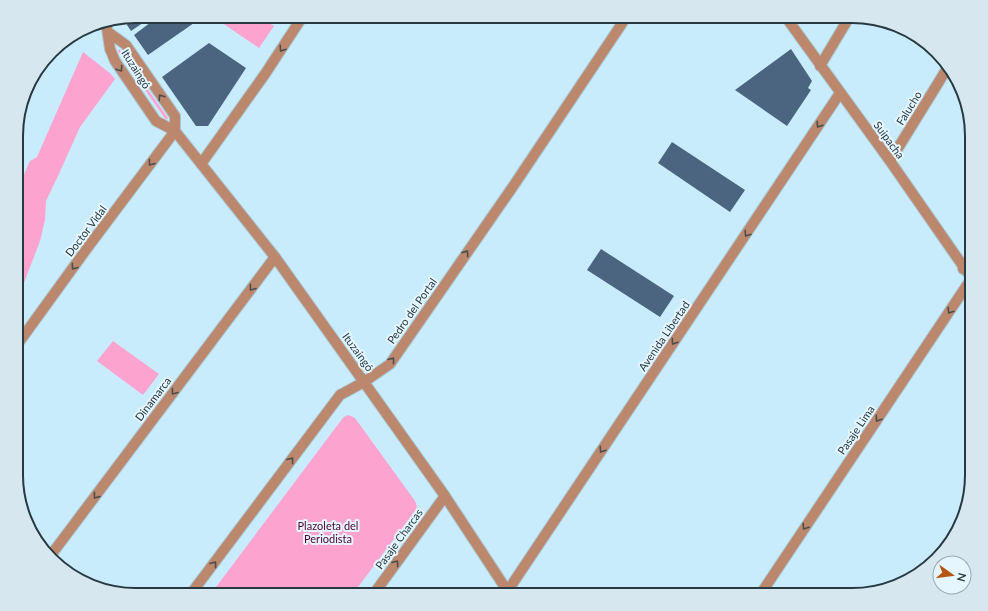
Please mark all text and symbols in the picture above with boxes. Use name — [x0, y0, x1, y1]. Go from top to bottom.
one-way arrow — [280, 44, 287, 51]
street label: Ituzaingó — [119, 47, 154, 91]
one-way arrow — [115, 64, 122, 71]
street label: Falucho — [893, 88, 924, 127]
one-way arrow — [159, 94, 166, 101]
street label: Suipacha — [871, 118, 907, 161]
one-way arrow — [817, 121, 824, 128]
one-way arrow — [149, 158, 156, 165]
street label: Doctor Vidal — [62, 203, 109, 259]
one-way arrow — [744, 229, 751, 236]
one-way arrow — [461, 251, 468, 258]
one-way arrow — [72, 262, 79, 269]
street label: Pedro del Portal — [384, 275, 439, 346]
one-way arrow — [249, 283, 256, 290]
street label: Avenida Libertad — [635, 298, 692, 373]
one-way arrow — [947, 307, 955, 314]
street label: Ituzaingó — [340, 330, 377, 373]
one-way arrow — [672, 338, 679, 345]
one-way arrow — [387, 357, 394, 364]
street label: Dinamarca — [132, 374, 173, 423]
one-way arrow — [171, 387, 178, 394]
street label: Pasaje Lima — [834, 403, 877, 457]
one-way arrow — [875, 415, 882, 422]
one-way arrow — [599, 446, 607, 453]
one-way arrow — [287, 457, 294, 464]
one-way arrow — [93, 491, 100, 498]
street label: Pasaje Charcas — [372, 506, 425, 571]
park label: Plazoleta del Periodista — [298, 519, 358, 545]
one-way arrow — [803, 523, 810, 530]
north arrow — [932, 555, 972, 595]
one-way arrow — [209, 561, 216, 568]
one-way arrow — [391, 561, 398, 568]
text: N — [955, 572, 970, 583]

